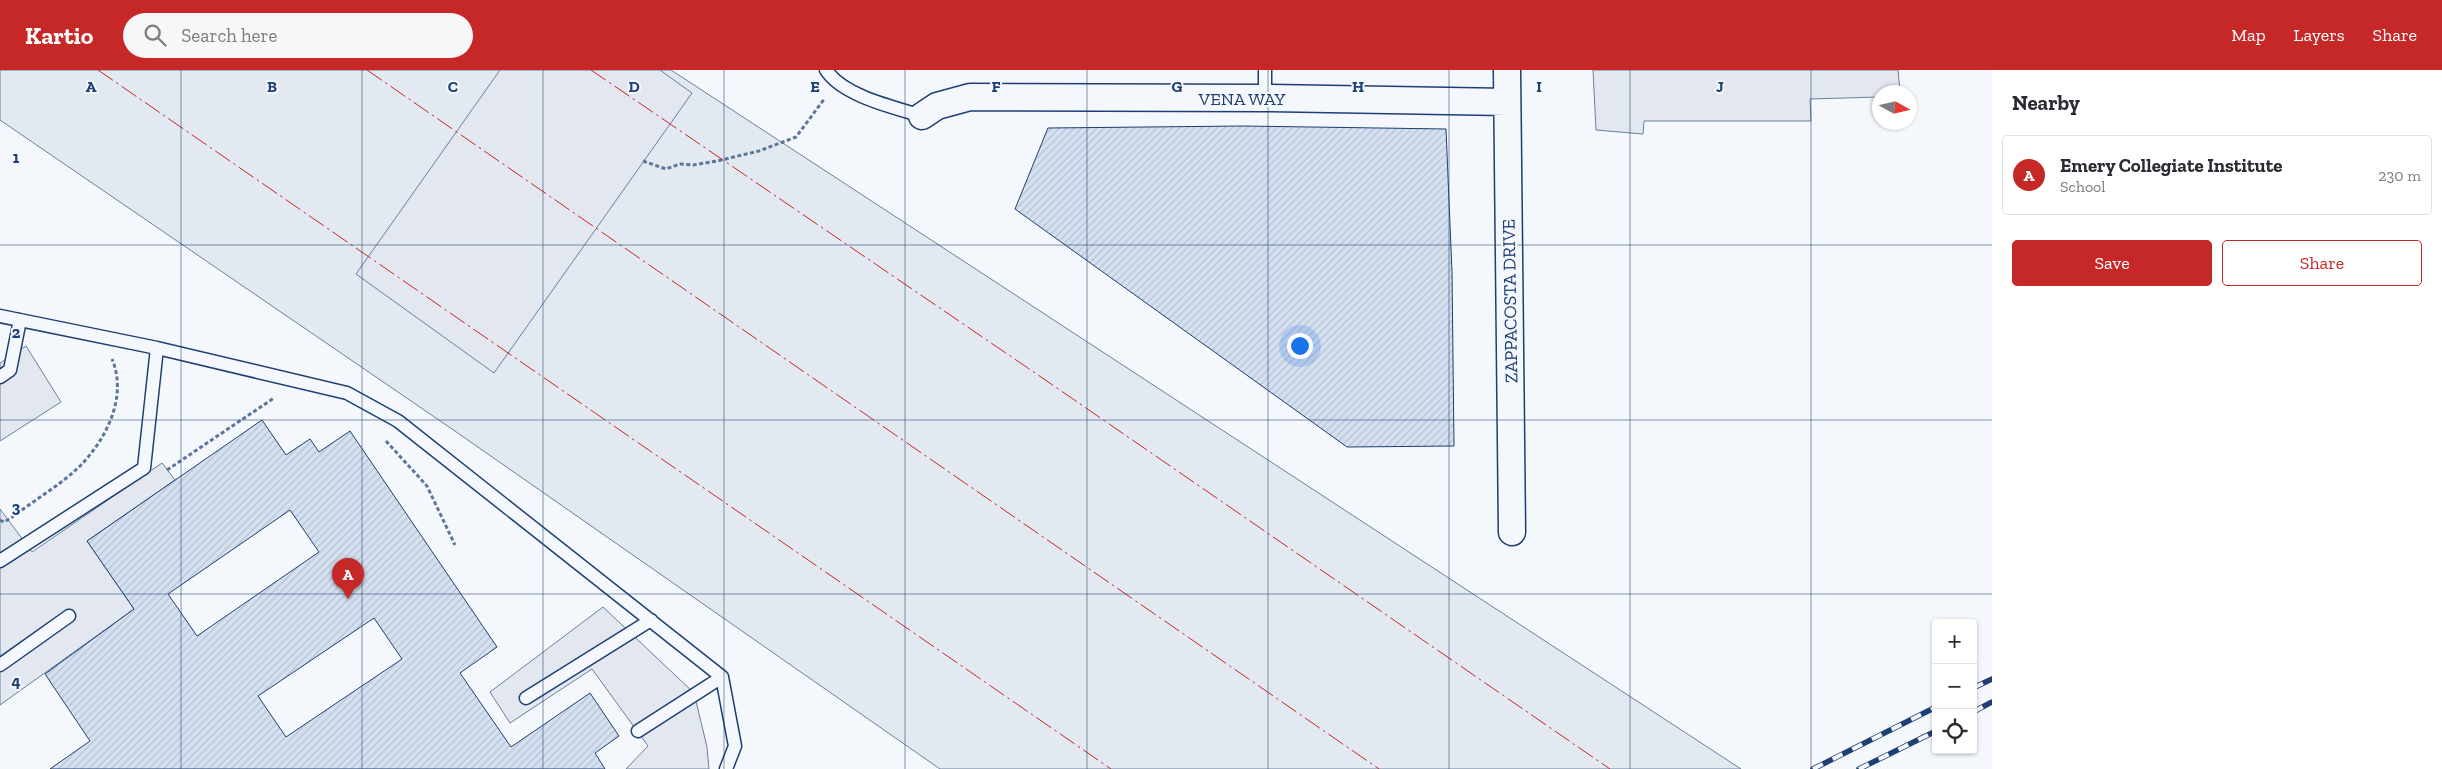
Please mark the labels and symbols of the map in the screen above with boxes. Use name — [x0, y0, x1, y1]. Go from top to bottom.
text: A — [86, 77, 97, 96]
text: B — [267, 77, 277, 96]
text: C — [448, 77, 458, 96]
text: D — [628, 77, 640, 96]
text: E — [810, 77, 820, 96]
text: F — [991, 77, 1001, 96]
text: G — [1172, 77, 1183, 96]
text: H — [1352, 77, 1364, 96]
text: I — [1536, 77, 1542, 96]
text: J — [1716, 77, 1724, 96]
north arrow — [1872, 85, 1917, 130]
street label: VENA WAY — [1198, 88, 1285, 110]
text: 1 — [13, 148, 20, 167]
street label: ZAPPACOSTA DRIVE — [1498, 219, 1522, 383]
text: 2 — [12, 323, 21, 342]
your location — [1287, 333, 1313, 359]
text: 3 — [12, 498, 21, 517]
pin: A — [332, 558, 364, 599]
text: 4 — [11, 672, 21, 691]

